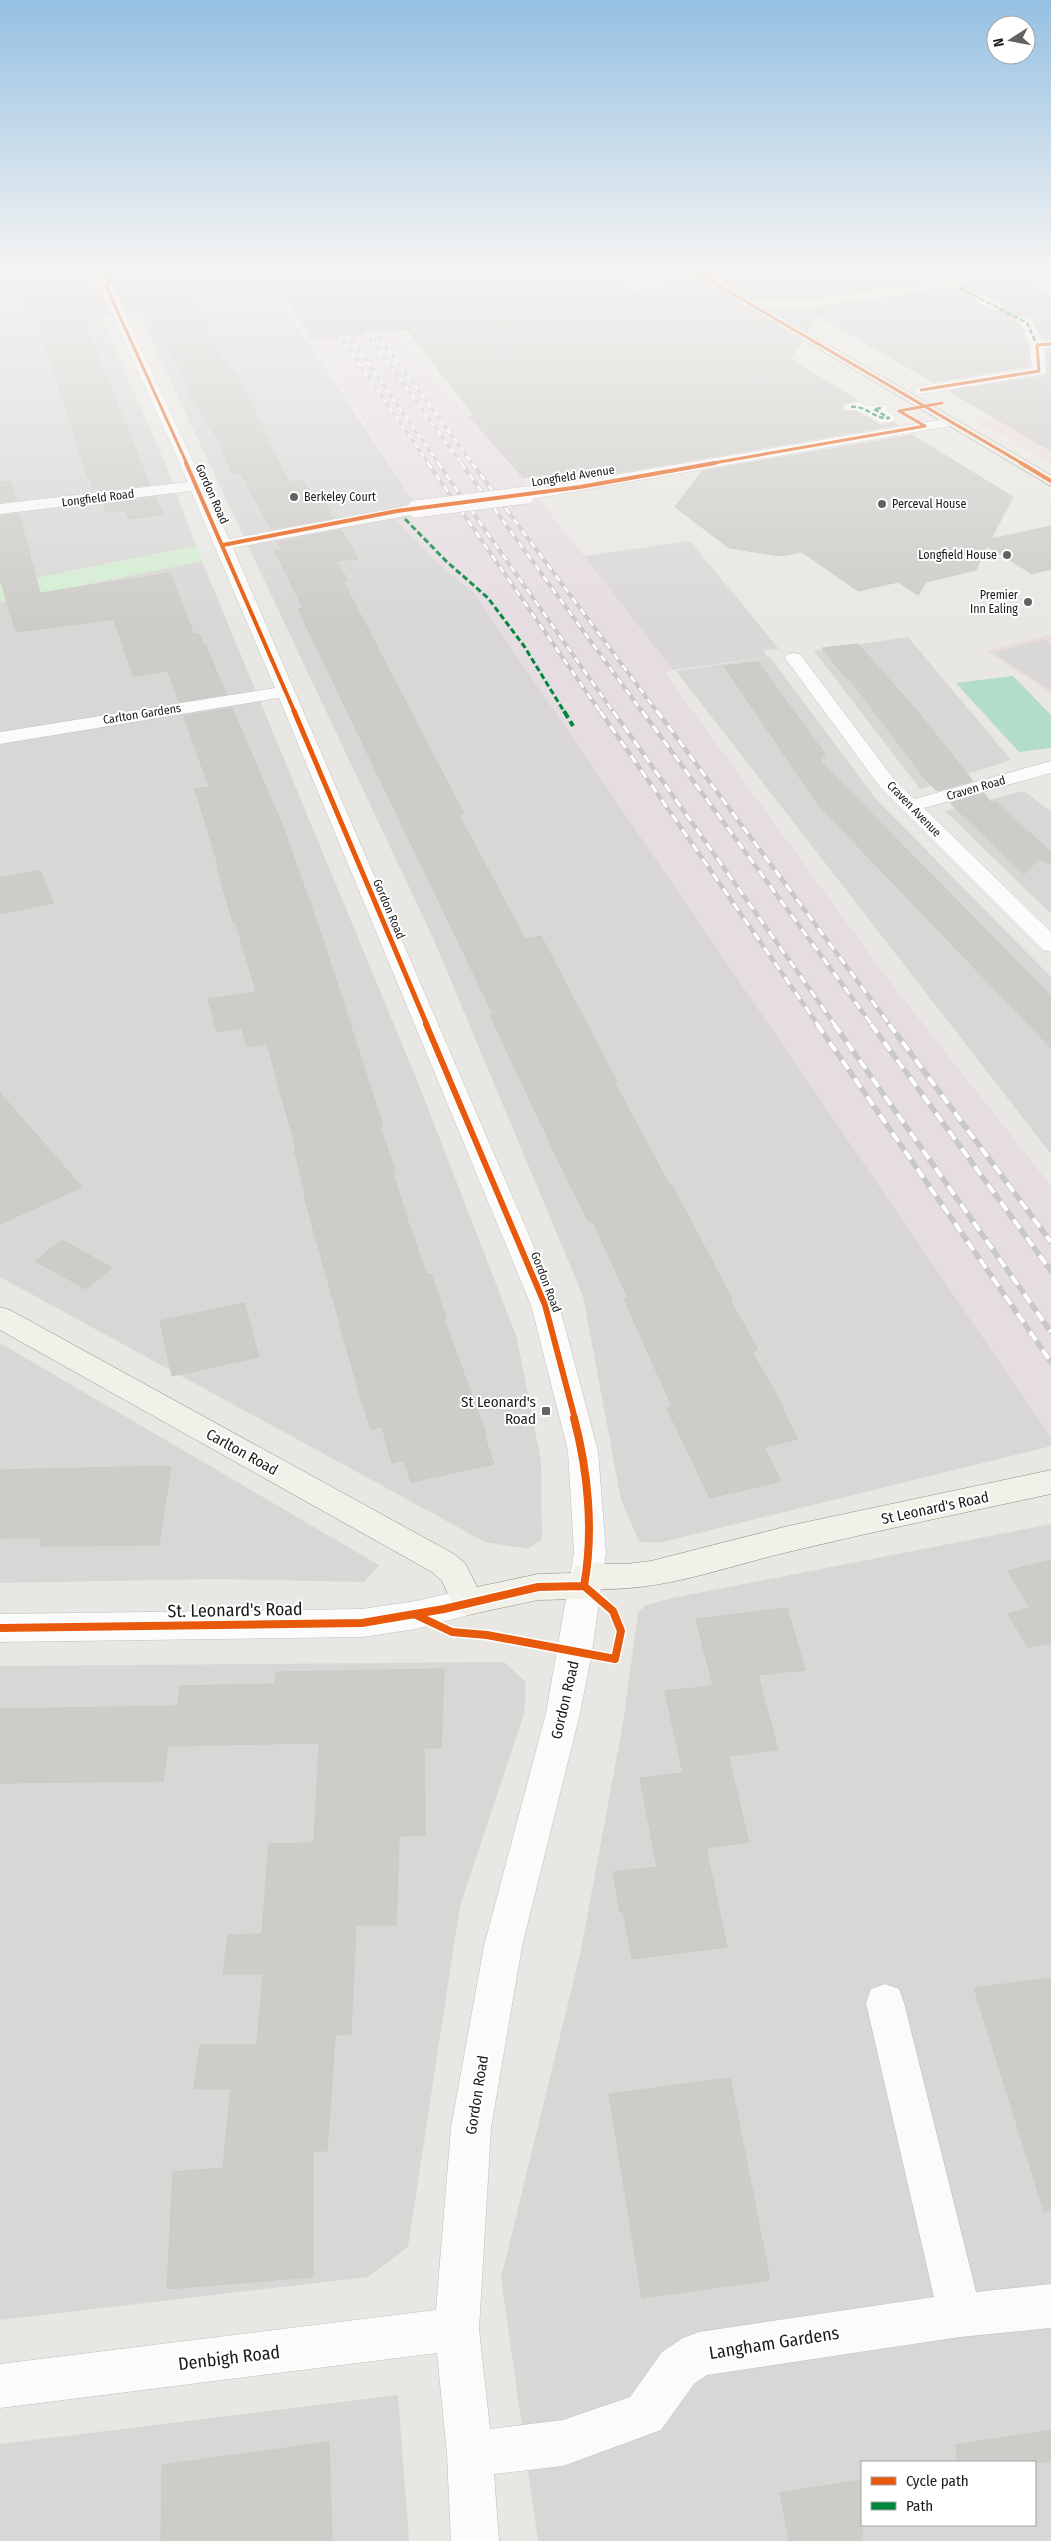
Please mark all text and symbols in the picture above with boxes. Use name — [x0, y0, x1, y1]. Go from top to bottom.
north arrow — [986, 15, 1036, 65]
text: N — [990, 37, 1008, 48]
street label: Gordon Road — [193, 462, 231, 526]
street label: Longfield Avenue — [530, 463, 616, 489]
street label: Longfield Road — [61, 487, 135, 509]
place label: Berkeley Court — [304, 490, 376, 504]
marker: Berkeley Court — [288, 491, 300, 503]
place label: Perceval House — [892, 497, 966, 511]
marker: Perceval House — [876, 498, 888, 510]
place label: Longfield House — [918, 548, 997, 562]
marker: Longfield House — [1001, 549, 1013, 561]
place label: Premier Inn Ealing — [970, 588, 1019, 616]
marker: Premier Inn Ealing — [1022, 596, 1034, 608]
street label: Carlton Gardens — [102, 701, 182, 727]
street label: Craven Road — [945, 773, 1007, 803]
street label: Craven Avenue — [884, 778, 944, 840]
street label: Gordon Road — [370, 877, 408, 941]
street label: Gordon Road — [528, 1250, 564, 1314]
place label: St Leonard's Road — [461, 1393, 536, 1428]
marker: St Leonard's Road — [540, 1405, 552, 1417]
street label: Carlton Road — [203, 1425, 281, 1479]
street label: St Leonard's Road — [880, 1488, 990, 1528]
street label: St. Leonard's Road — [167, 1598, 303, 1622]
street label: Gordon Road — [547, 1659, 583, 1741]
street label: Gordon Road — [462, 2054, 492, 2136]
street label: Langham Gardens — [707, 2322, 841, 2364]
street label: Denbigh Road — [177, 2341, 281, 2375]
legend — [861, 2461, 1036, 2526]
text: Cycle path — [906, 2472, 969, 2490]
text: Path — [906, 2497, 933, 2515]

